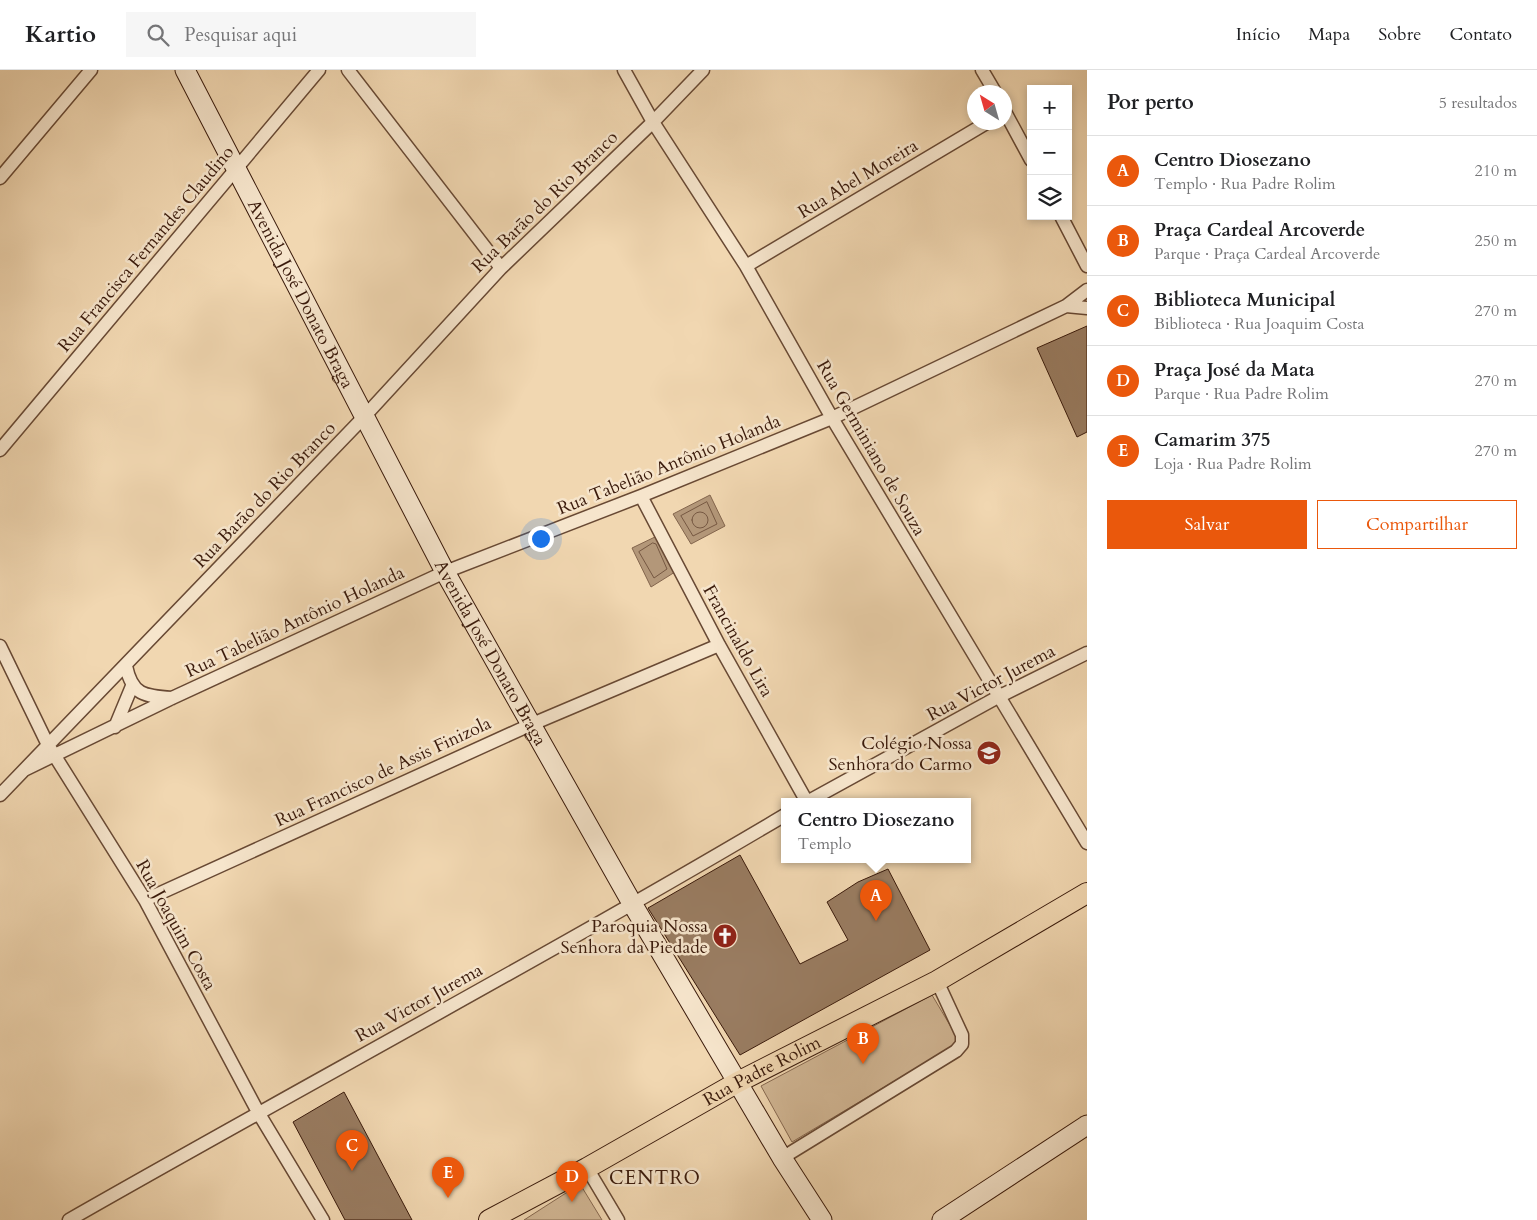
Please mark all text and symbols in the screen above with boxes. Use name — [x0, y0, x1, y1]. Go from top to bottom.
search box — [126, 12, 476, 57]
text: Kartio — [25, 18, 96, 51]
icon: search — [144, 21, 172, 49]
text: Pesquisar aqui — [184, 22, 297, 48]
text: Início — [1236, 22, 1280, 47]
text: Mapa — [1308, 22, 1350, 47]
text: Sobre — [1378, 22, 1421, 47]
text: Contato — [1449, 22, 1512, 47]
north arrow — [967, 85, 1012, 130]
map controls — [1027, 85, 1072, 220]
button: + — [1027, 85, 1072, 130]
text: Por perto — [1107, 88, 1194, 117]
text: 5 resultados — [1439, 92, 1517, 114]
street label: Rua Barāo do Rio Branco — [466, 125, 624, 279]
button: − — [1027, 130, 1072, 175]
street label: Rua Abel Moreira — [793, 133, 923, 225]
street label: Rua Francisca Fernandes Claudino — [52, 140, 240, 358]
text: Centro Diosezano — [1154, 147, 1311, 173]
text: A — [1117, 160, 1129, 182]
text: 210 m — [1475, 160, 1517, 182]
text: Templo · Rua Padre Rolim — [1154, 173, 1336, 195]
button: layers — [1027, 175, 1072, 220]
street label: Avenida José Donato Braga — [242, 195, 360, 393]
text: Praça Cardeal Arcoverde — [1154, 217, 1365, 243]
text: B — [1117, 230, 1129, 252]
text: 250 m — [1475, 230, 1517, 252]
text: Parque · Praça Cardeal Arcoverde — [1154, 243, 1380, 265]
text: Biblioteca Municipal — [1154, 287, 1335, 313]
text: C — [1117, 300, 1129, 322]
text: 270 m — [1475, 300, 1517, 322]
text: Biblioteca · Rua Joaquim Costa — [1154, 313, 1364, 335]
street label: Rua Germiniano de Souza — [810, 356, 932, 541]
text: Praça José da Mata — [1154, 357, 1315, 383]
text: D — [1116, 370, 1130, 392]
text: 270 m — [1475, 370, 1517, 392]
text: Parque · Rua Padre Rolim — [1154, 383, 1329, 405]
street label: Rua Tabelião Antônio Holanda — [554, 409, 785, 521]
street label: Rua Barāo do Rio Branco — [188, 416, 342, 574]
text: Camarim 375 — [1154, 427, 1271, 453]
text: E — [1118, 440, 1128, 462]
text: 270 m — [1475, 440, 1517, 462]
text: Loja · Rua Padre Rolim — [1154, 453, 1312, 475]
button: Salvar — [1107, 500, 1307, 549]
button: Compartilhar — [1317, 500, 1517, 549]
your location — [528, 526, 554, 552]
street label: Avenida José Donato Braga — [428, 555, 553, 750]
street label: Rua Tabelião Antônio Holanda — [181, 560, 409, 684]
street label: Francinaldo Lira — [697, 580, 779, 702]
street label: Rua Victor Jurema — [922, 639, 1060, 727]
street label: Rua Francisco de Assis Finizola — [271, 711, 495, 833]
place label: Colégio Nossa Senhora do Carmo — [829, 731, 972, 777]
school or university icon: Colégio Nossa Senhora do Carmo — [976, 740, 1002, 766]
popup — [781, 798, 971, 863]
text: Centro Diosezano — [798, 807, 954, 833]
text: Templo — [798, 833, 851, 855]
street label: Rua Joaquim Costa — [130, 855, 222, 995]
pin: A — [860, 880, 892, 921]
place label: Paroquia Nossa Senhora da Piedade — [561, 914, 708, 960]
church icon: Paroquia Nossa Senhora da Piedade — [712, 923, 738, 949]
street label: Rua Victor Jurema — [351, 958, 487, 1048]
pin: B — [847, 1023, 879, 1064]
street label: Rua Padre Rolim — [698, 1029, 826, 1112]
pin: C — [336, 1130, 368, 1171]
pin: E — [432, 1157, 464, 1198]
pin: D — [556, 1161, 588, 1202]
district label: CENTRO — [609, 1165, 701, 1191]

